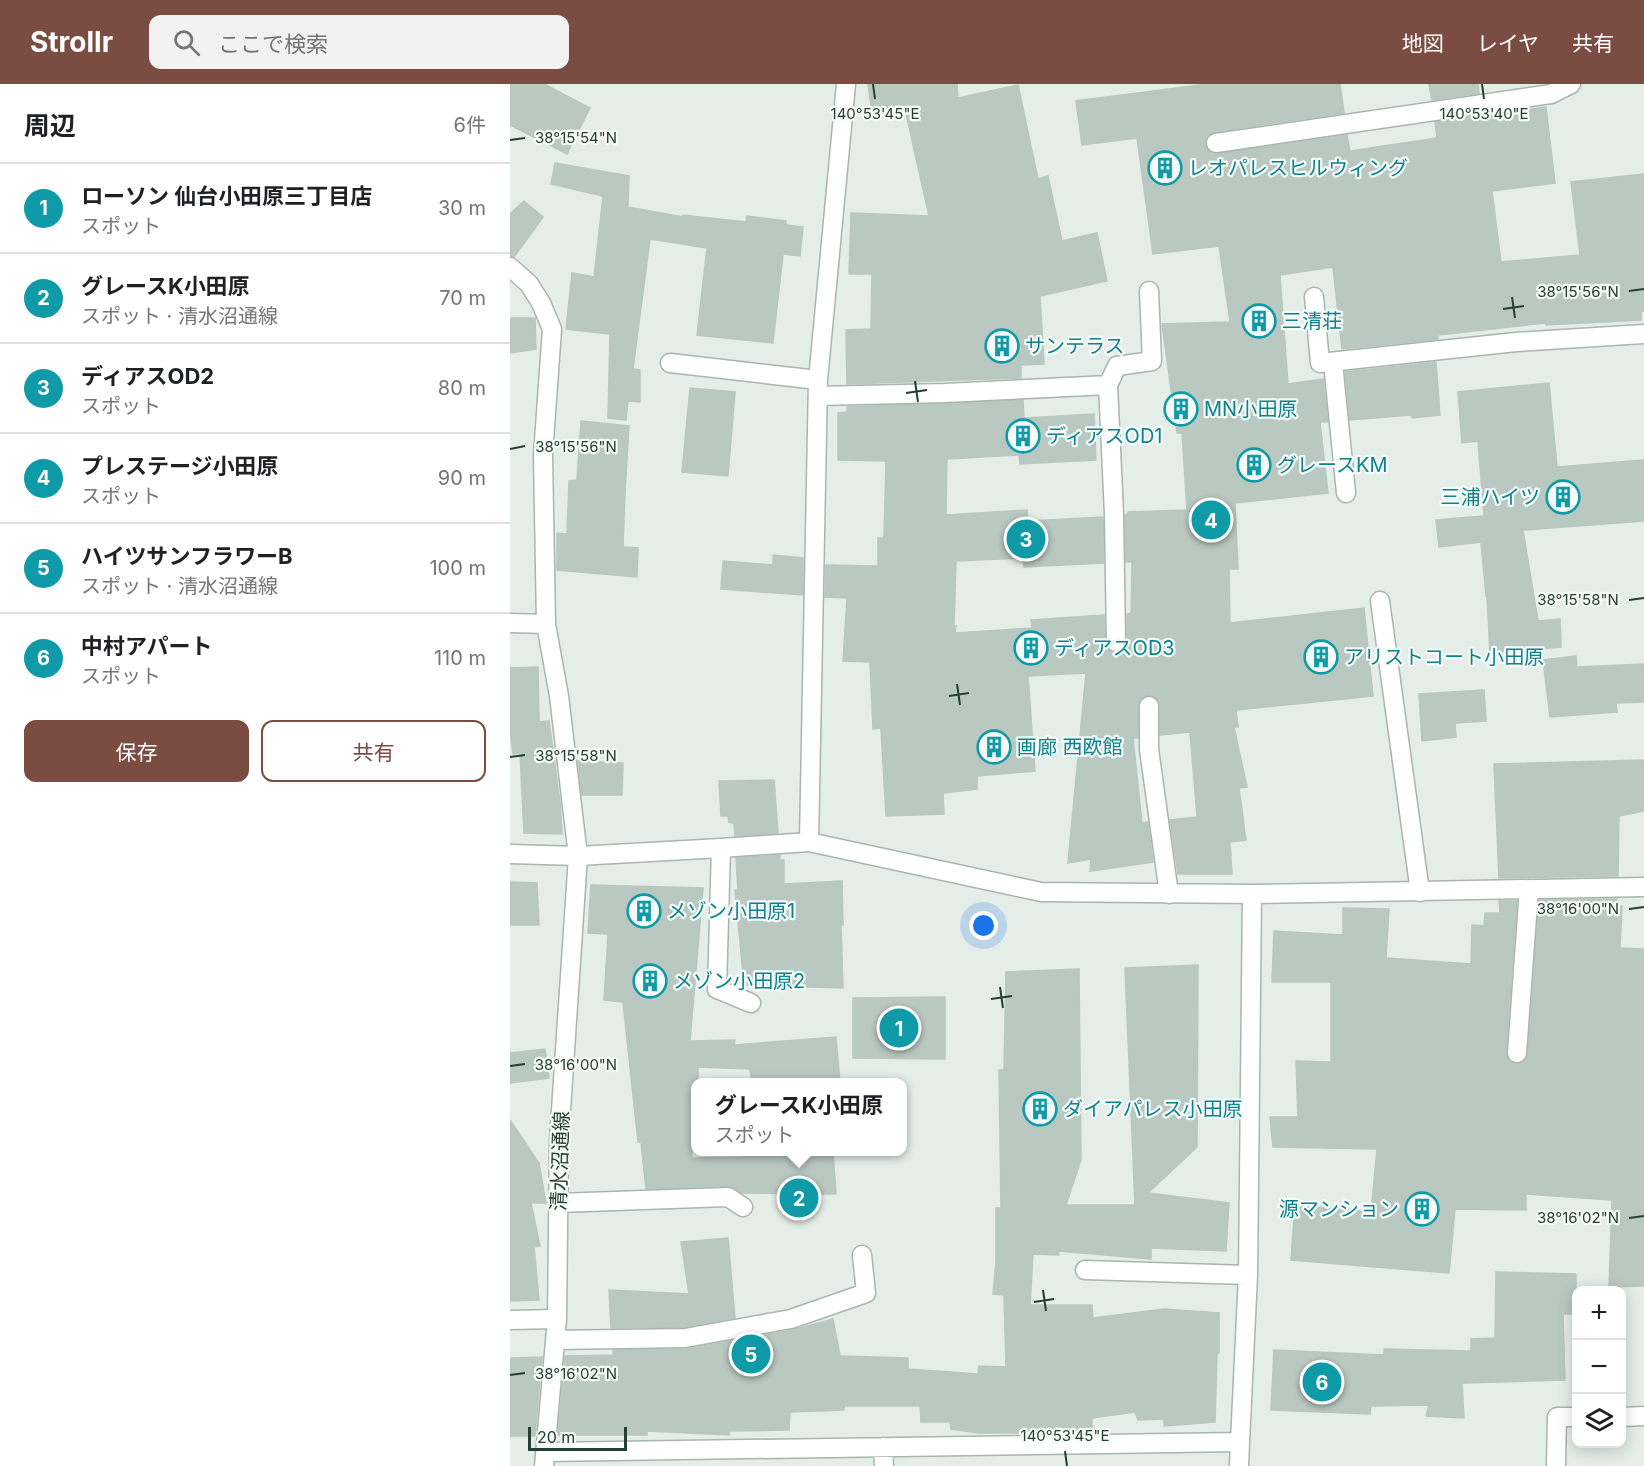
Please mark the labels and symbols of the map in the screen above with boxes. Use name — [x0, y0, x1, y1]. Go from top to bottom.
text: 140°53'45"E — [831, 104, 919, 123]
text: 140°53'40"E — [1439, 104, 1529, 123]
text: 38°15'54"N — [535, 128, 617, 147]
building icon: レオパレスヒルウィング — [1147, 150, 1183, 186]
place label: レオパレスヒルウィング — [1188, 156, 1408, 180]
text: 38°15'56"N — [1537, 282, 1619, 301]
building icon: 三清荘 — [1241, 303, 1277, 339]
place label: 三清荘 — [1282, 309, 1342, 333]
building icon: サンテラス — [984, 328, 1020, 364]
place label: サンテラス — [1025, 334, 1125, 358]
building icon: MN小田原 — [1163, 391, 1199, 427]
place label: MN小田原 — [1204, 397, 1297, 421]
building icon: ディアスOD1 — [1005, 418, 1041, 454]
place label: ディアスOD1 — [1046, 424, 1162, 448]
text: 38°15'56"N — [535, 437, 617, 456]
building icon: グレースKM — [1236, 447, 1272, 483]
place label: グレースKM — [1277, 453, 1388, 477]
building icon: 三浦ハイツ — [1545, 479, 1581, 515]
place label: 三浦ハイツ — [1440, 485, 1540, 509]
pin: 4 — [1192, 498, 1230, 542]
pin: 3 — [1006, 516, 1046, 562]
text: 38°15'58"N — [1537, 590, 1619, 609]
building icon: ディアスOD3 — [1013, 630, 1049, 666]
place label: ディアスOD3 — [1054, 636, 1175, 660]
building icon: アリストコート小田原 — [1303, 639, 1339, 675]
place label: アリストコート小田原 — [1344, 645, 1544, 669]
building icon: 画廊 西欧館 — [976, 729, 1012, 765]
place label: 画廊 西欧館 — [1017, 735, 1123, 759]
text: 38°15'58"N — [535, 746, 617, 765]
building icon: メゾン小田原1 — [626, 893, 662, 929]
place label: メゾン小田原1 — [667, 899, 795, 923]
text: 38°16'00"N — [1537, 899, 1619, 918]
your location — [969, 911, 998, 940]
building icon: メゾン小田原2 — [632, 963, 668, 999]
place label: メゾン小田原2 — [673, 969, 805, 993]
pin: 1 — [880, 1006, 918, 1050]
text: 38°16'00"N — [535, 1055, 617, 1074]
building icon: ダイアパレス小田原 — [1022, 1091, 1058, 1127]
place label: ダイアパレス小田原 — [1063, 1097, 1243, 1121]
street label: 清水沼通線 — [546, 1111, 574, 1211]
pin: 2 — [780, 1176, 818, 1220]
building icon: 源マンション — [1404, 1191, 1440, 1227]
place label: 源マンション — [1279, 1197, 1399, 1221]
text: 38°16'02"N — [1537, 1208, 1619, 1227]
pin: 5 — [732, 1332, 770, 1376]
pin: 6 — [1302, 1360, 1342, 1404]
text: 38°16'02"N — [535, 1364, 617, 1383]
scale bar — [528, 1424, 627, 1452]
text: 140°53'45"E — [1021, 1426, 1109, 1445]

